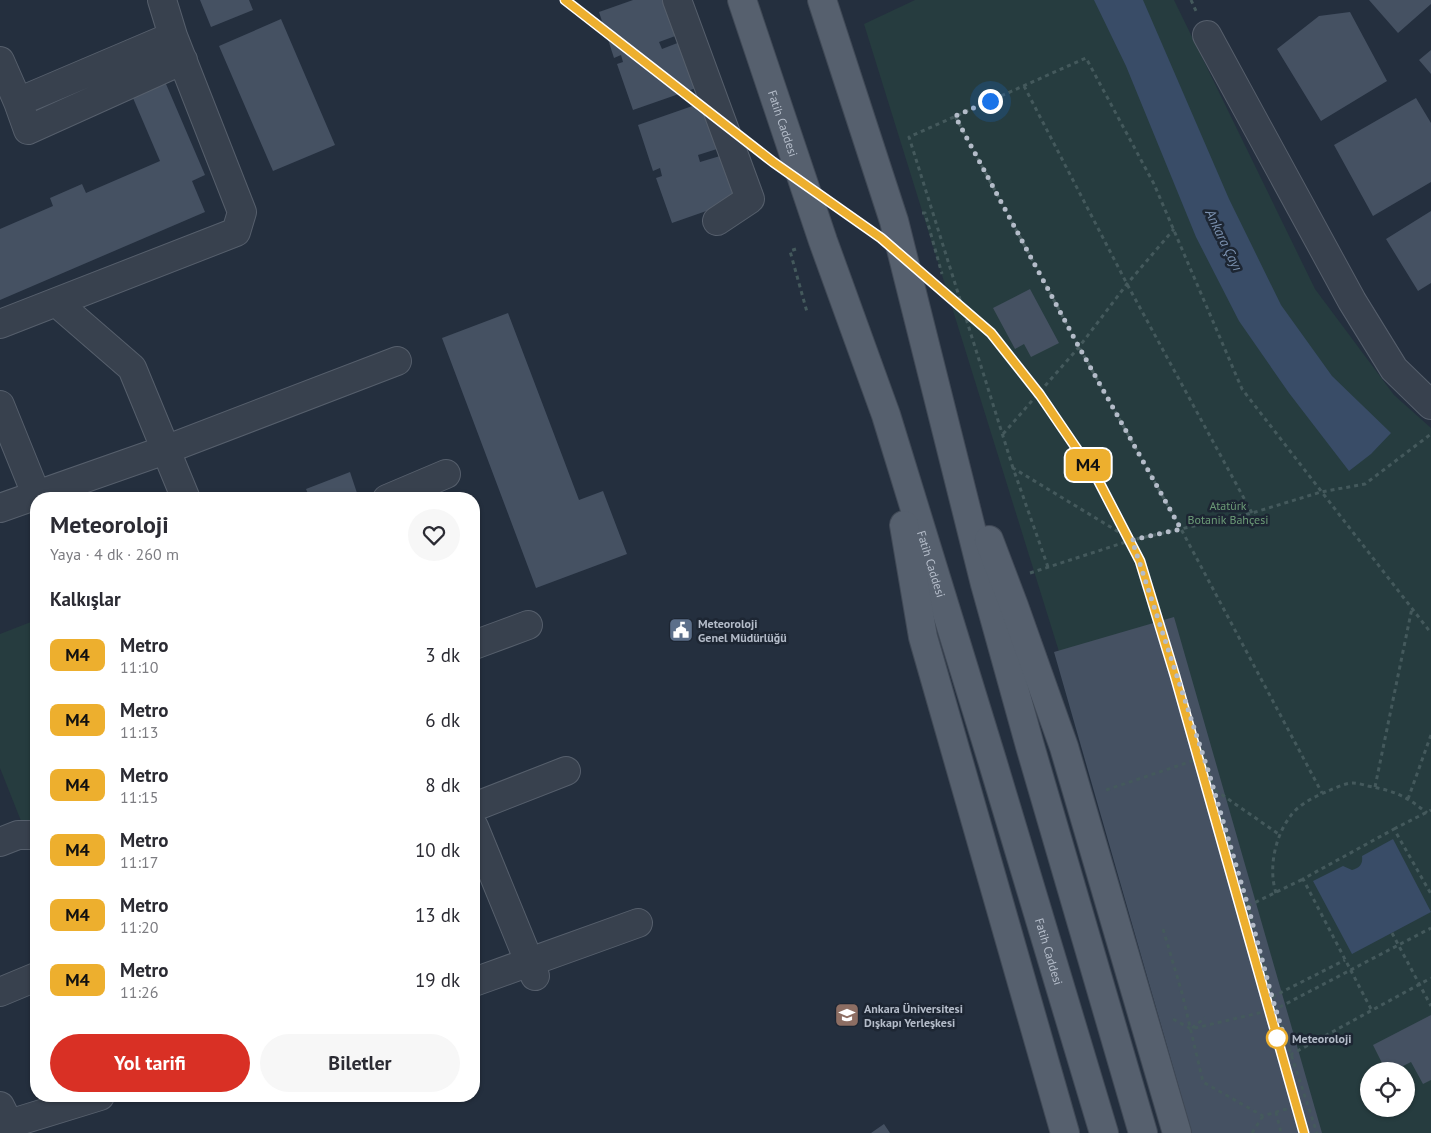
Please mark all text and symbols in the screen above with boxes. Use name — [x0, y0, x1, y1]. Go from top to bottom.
street label: Fatih Caddesi — [765, 88, 802, 158]
your location — [978, 89, 1003, 114]
water label: Ankara Çayı — [1201, 205, 1247, 274]
line badge: M4 — [1066, 449, 1110, 481]
text: M4 — [1076, 453, 1100, 476]
park label: Atatürk Botanik Bahçesi — [1188, 498, 1268, 527]
text: Meteoroloji — [50, 509, 169, 540]
button: heart — [408, 509, 460, 561]
street label: Fatih Caddesi — [914, 529, 949, 599]
text: Yaya · 4 dk · 260 m — [50, 544, 179, 564]
text: Kalkışlar — [50, 587, 121, 611]
place label: Meteoroloji Genel Müdürlüğü — [698, 616, 787, 645]
public building icon: Meteoroloji Genel Müdürlüğü — [668, 617, 694, 643]
text: Metro — [120, 633, 168, 657]
text: M4 — [65, 643, 90, 666]
text: 3 dk — [425, 643, 460, 667]
text: 11:10 — [120, 657, 158, 677]
text: Metro — [120, 698, 168, 722]
text: M4 — [65, 708, 90, 731]
text: 6 dk — [425, 708, 460, 732]
text: 11:13 — [120, 722, 158, 742]
text: Metro — [120, 763, 168, 787]
text: M4 — [65, 773, 90, 796]
text: 8 dk — [425, 773, 460, 797]
text: 11:15 — [120, 787, 158, 807]
text: Metro — [120, 828, 168, 852]
text: M4 — [65, 838, 90, 861]
text: 10 dk — [415, 838, 460, 862]
text: 11:17 — [120, 852, 158, 872]
text: Metro — [120, 893, 168, 917]
text: M4 — [65, 903, 90, 926]
text: 13 dk — [415, 903, 460, 927]
street label: Fatih Caddesi — [1032, 916, 1067, 987]
text: 11:20 — [120, 917, 158, 937]
text: Metro — [120, 958, 168, 982]
text: M4 — [65, 968, 90, 991]
text: 19 dk — [415, 968, 460, 992]
text: 11:26 — [120, 982, 158, 1002]
place label: Ankara Üniversitesi Dışkapı Yerleşkesi — [864, 1001, 963, 1030]
school or university icon: Ankara Üniversitesi Dışkapı Yerleşkesi — [834, 1002, 860, 1028]
marker: Meteoroloji — [1266, 1027, 1288, 1049]
place label: Meteoroloji — [1292, 1031, 1351, 1046]
button: Yol tarifi — [50, 1034, 250, 1092]
button: Biletler — [260, 1034, 460, 1092]
map controls — [1360, 1062, 1415, 1117]
button: locate — [1360, 1062, 1415, 1117]

